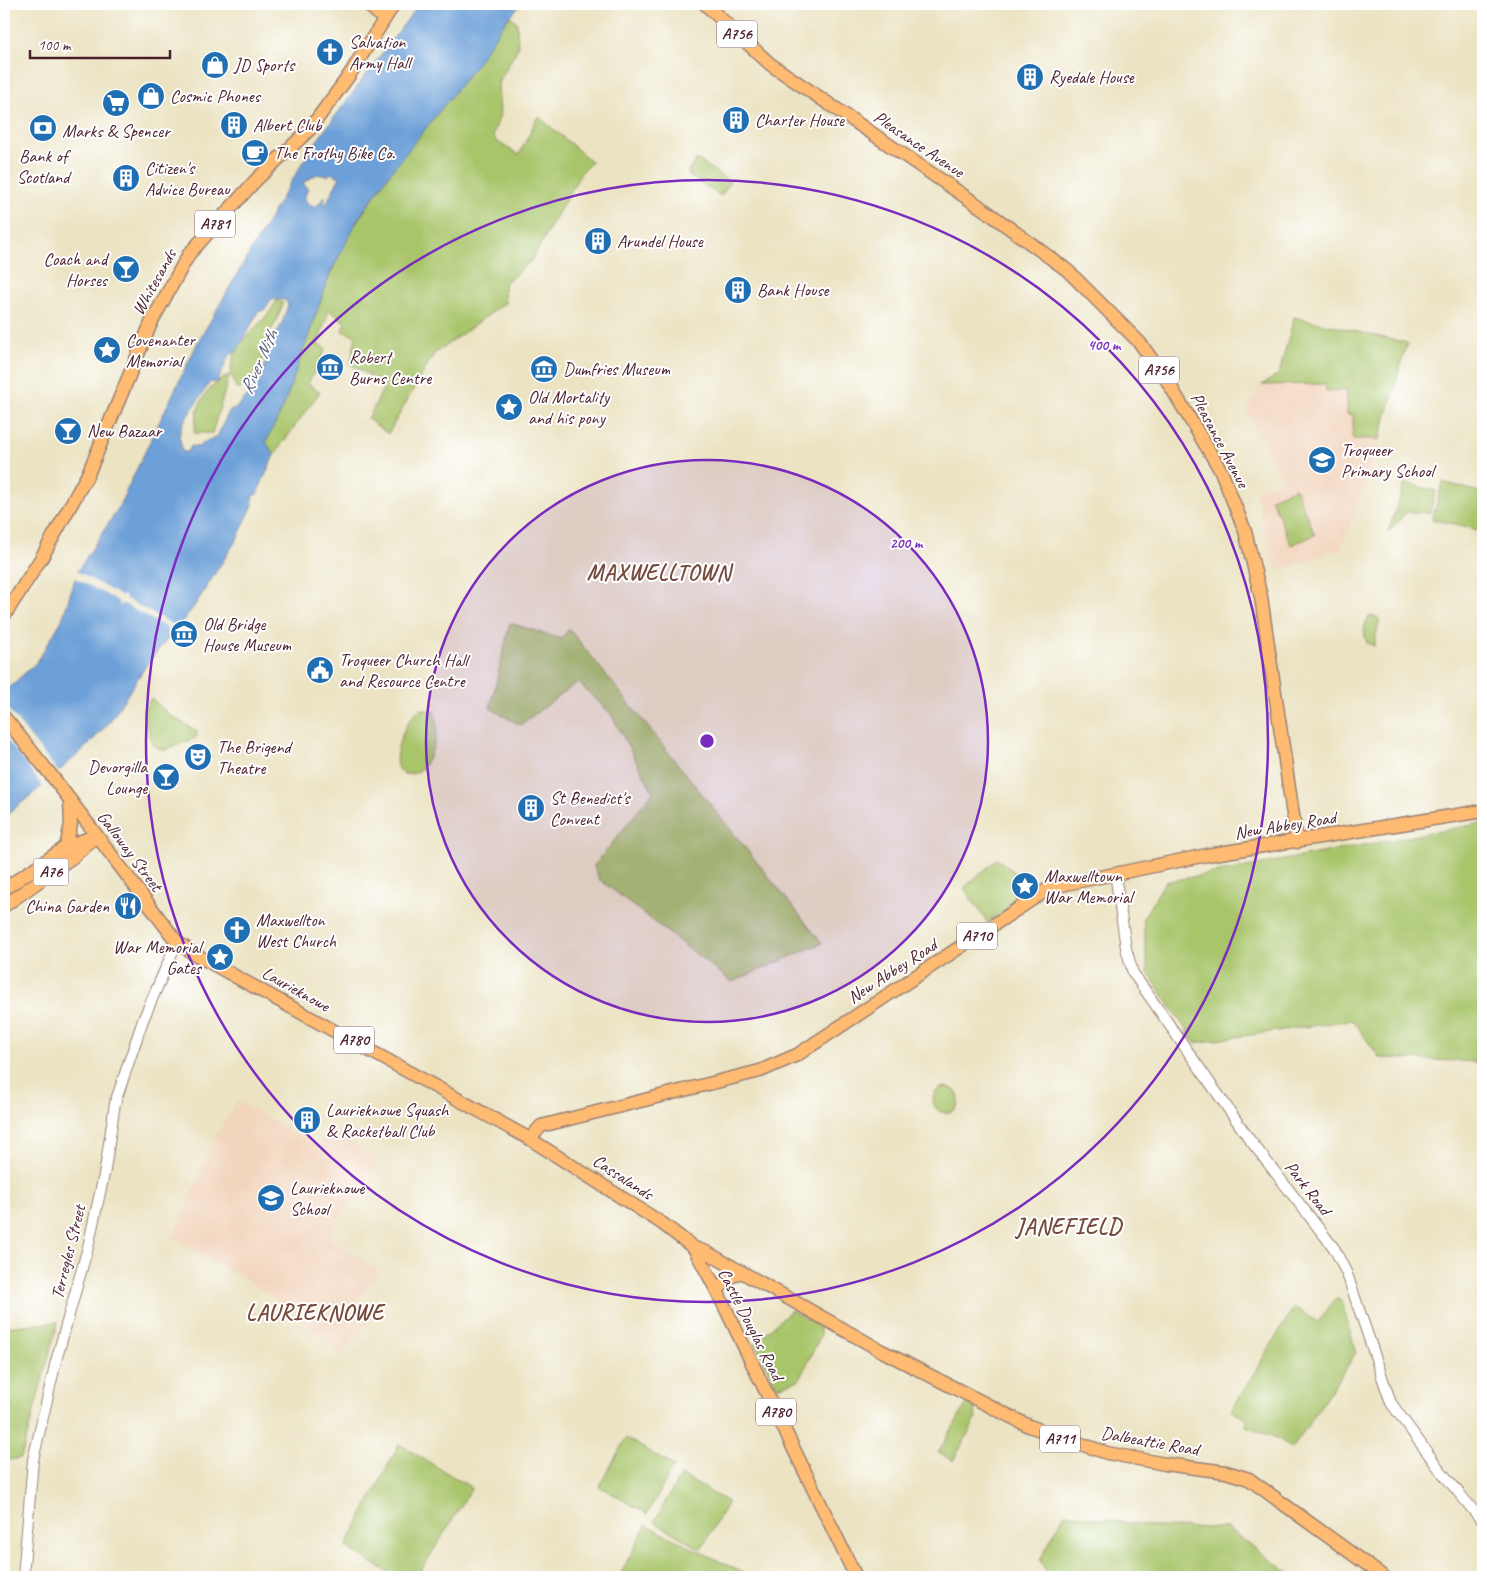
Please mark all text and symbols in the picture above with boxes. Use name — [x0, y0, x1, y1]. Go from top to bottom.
road number: A756 — [717, 20, 757, 48]
scale bar — [30, 28, 170, 60]
place label: Salvation Army Hall — [349, 31, 413, 74]
text: 100 m — [38, 36, 72, 55]
church icon: Salvation Army Hall — [315, 37, 345, 67]
shop icon: JD Sports — [200, 50, 230, 80]
place label: JD Sports — [233, 54, 296, 76]
building icon: Ryedale House — [1015, 62, 1045, 92]
place label: Ryedale House — [1049, 66, 1135, 88]
shop icon: Cosmic Phones — [136, 81, 166, 111]
place label: Cosmic Phones — [170, 85, 262, 107]
supermarket icon: Marks & Spencer — [101, 88, 131, 118]
building icon: Charter House — [721, 105, 751, 135]
street label: Pleasance Avenue — [870, 106, 969, 183]
place label: Charter House — [755, 109, 845, 131]
building icon: Albert Club — [219, 110, 249, 140]
bank icon: Bank of Scotland — [28, 113, 58, 143]
place label: Albert Club — [253, 114, 323, 136]
place label: Marks & Spencer — [62, 120, 172, 142]
cafe icon: The Frothy Bike Co. — [240, 138, 270, 168]
place label: The Frothy Bike Co. — [274, 142, 395, 164]
place label: Bank of Scotland — [17, 145, 72, 188]
place label: Citizen's Advice Bureau — [145, 157, 231, 200]
building icon: Citizen's Advice Bureau — [111, 163, 141, 193]
road number: A781 — [195, 210, 235, 238]
building icon: Arundel House — [583, 226, 613, 256]
place label: Arundel House — [617, 230, 704, 252]
street label: Whitesands — [127, 244, 182, 319]
place label: Coach and Horses — [43, 248, 110, 291]
bar icon: Coach and Horses — [111, 254, 141, 284]
building icon: Bank House — [723, 275, 753, 305]
place label: Bank House — [757, 279, 830, 301]
water label: River Nith — [234, 324, 285, 398]
place label: Covenanter Memorial — [126, 329, 196, 372]
place icon: Covenanter Memorial — [92, 335, 122, 365]
text: 400 m — [1088, 336, 1122, 355]
place label: Robert Burns Centre — [349, 346, 432, 389]
museum icon: Robert Burns Centre — [315, 352, 345, 382]
museum icon: Dumfries Museum — [529, 354, 559, 384]
road number: A756 — [1139, 356, 1179, 384]
place label: Dumfries Museum — [563, 358, 671, 380]
place label: Old Mortality and his pony — [528, 386, 611, 429]
street label: Pleasance Avenue — [1186, 389, 1255, 492]
place icon: Old Mortality and his pony — [494, 392, 524, 422]
bar icon: New Bazaar — [53, 416, 83, 446]
place label: New Bazaar — [87, 420, 163, 442]
place label: Troqueer Primary School — [1341, 439, 1436, 482]
school or university icon: Troqueer Primary School — [1307, 445, 1337, 475]
text: 200 m — [890, 534, 924, 553]
district label: MAXWELLTOWN — [587, 559, 734, 587]
place label: Old Bridge House Museum — [203, 613, 292, 656]
museum icon: Old Bridge House Museum — [169, 619, 199, 649]
place label: Troqueer Church Hall and Resource Centre — [339, 649, 471, 692]
public building icon: Troqueer Church Hall and Resource Centre — [305, 655, 335, 685]
centre of rings — [698, 732, 716, 750]
place label: The Brigend Theatre — [217, 736, 294, 779]
theatre icon: The Brigend Theatre — [183, 742, 213, 772]
place label: Devorgilla Lounge — [88, 756, 148, 799]
bar icon: Devorgilla Lounge — [151, 762, 181, 792]
place label: St Benedict's Convent — [550, 787, 631, 830]
building icon: St Benedict's Convent — [516, 793, 546, 823]
street label: Galloway Street — [93, 806, 169, 897]
street label: New Abbey Road — [1233, 806, 1340, 844]
road number: A76 — [34, 859, 68, 886]
place label: Maxwelltown War Memorial — [1044, 865, 1135, 908]
place icon: Maxwelltown War Memorial — [1010, 871, 1040, 901]
restaurant icon: China Garden — [113, 891, 143, 921]
place label: China Garden — [25, 895, 110, 917]
place label: Maxwellton West Church — [256, 909, 337, 952]
church icon: Maxwellton West Church — [222, 915, 252, 945]
road number: A710 — [957, 922, 997, 949]
street label: New Abbey Road — [843, 932, 943, 1008]
place label: War Memorial Gates — [113, 936, 204, 979]
place icon: War Memorial Gates — [205, 942, 235, 972]
street label: Laurieknowe — [258, 961, 335, 1017]
road number: A780 — [334, 1026, 374, 1054]
place label: Laurieknowe Squash & Racketball Club — [326, 1099, 450, 1142]
building icon: Laurieknowe Squash & Racketball Club — [292, 1105, 322, 1135]
street label: Cassalands — [589, 1149, 659, 1206]
street label: Park Road — [1280, 1157, 1338, 1222]
place label: Laurieknowe School — [290, 1177, 365, 1220]
school or university icon: Laurieknowe School — [256, 1183, 286, 1213]
street label: Terregles Street — [46, 1201, 91, 1301]
district label: JANEFIELD — [1014, 1213, 1124, 1241]
street label: Castle Douglas Road — [713, 1264, 790, 1386]
district label: LAURIEKNOWE — [246, 1299, 386, 1327]
road number: A780 — [756, 1398, 796, 1425]
street label: Dalbeattie Road — [1099, 1422, 1203, 1461]
road number: A711 — [1040, 1426, 1080, 1452]

